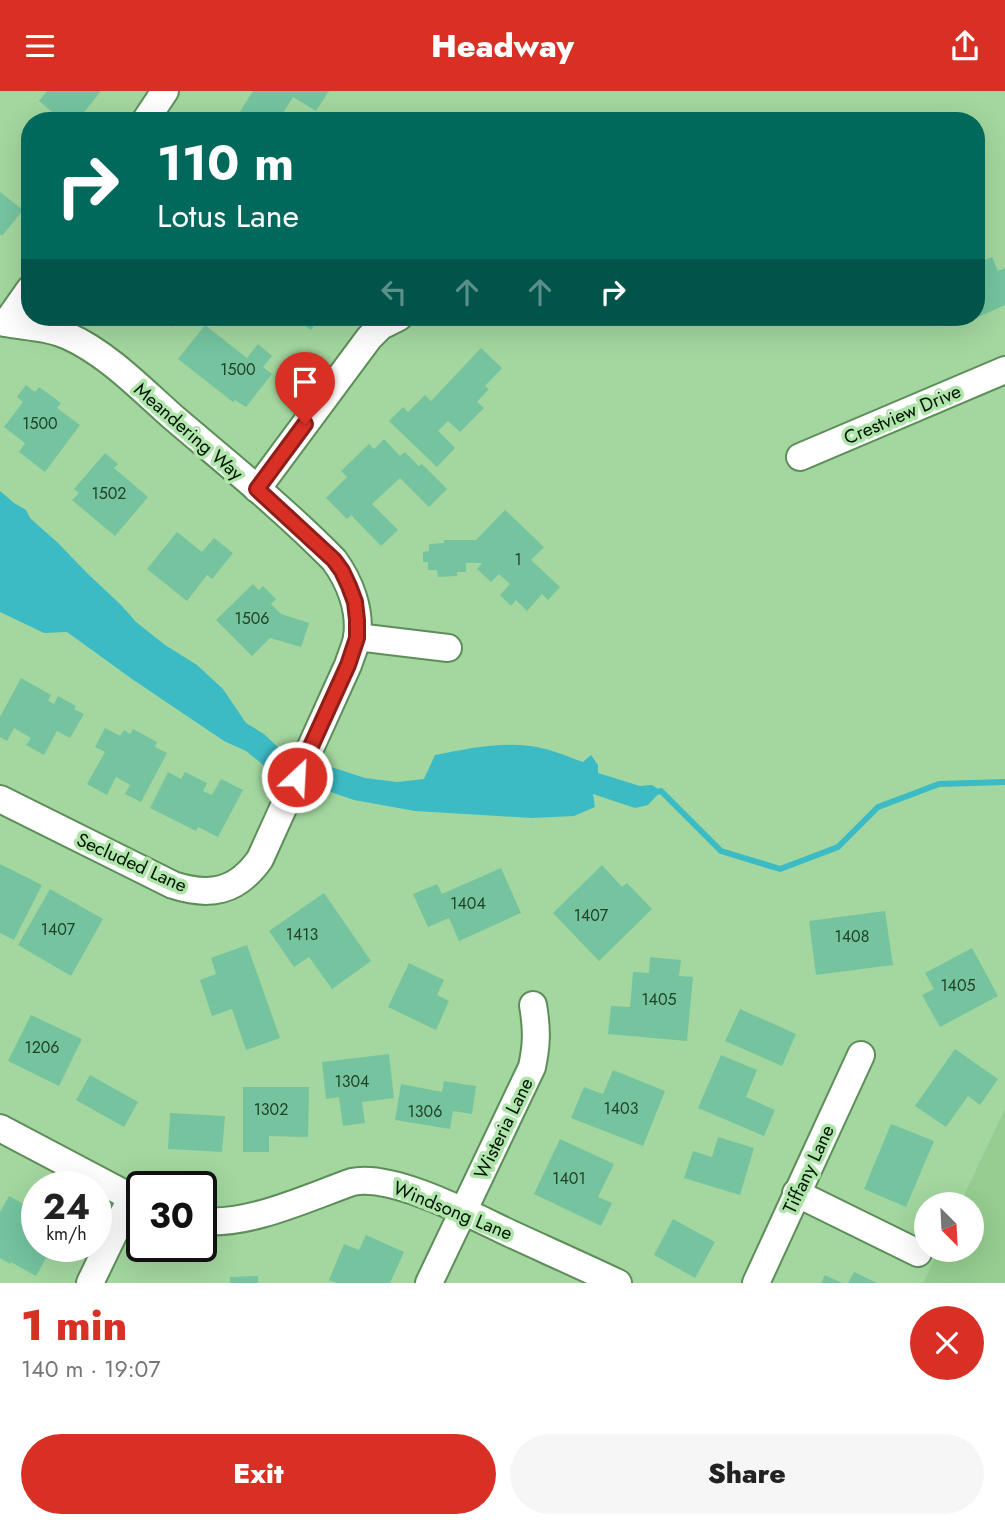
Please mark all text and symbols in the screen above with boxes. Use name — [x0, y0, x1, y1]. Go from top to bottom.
text: Headway — [431, 23, 574, 69]
icon: menu — [21, 27, 59, 65]
icon: share — [946, 27, 984, 65]
text: 110 m — [157, 128, 294, 198]
icon: right — [42, 140, 133, 231]
text: Lotus Lane — [157, 193, 299, 239]
icon: left — [375, 273, 413, 311]
icon: ahead — [448, 273, 486, 311]
icon: ahead — [521, 273, 559, 311]
icon: right — [594, 273, 632, 311]
pin — [275, 352, 335, 424]
house number: 1500 — [220, 358, 256, 381]
icon: arrive — [286, 363, 324, 401]
street label: Meandering Way — [128, 376, 250, 487]
street label: Crestview Drive — [839, 378, 965, 451]
house number: 1500 — [22, 412, 58, 435]
house number: 1502 — [92, 482, 126, 505]
house number: 1 — [514, 548, 522, 571]
house number: 1506 — [234, 607, 270, 630]
position arrow — [260, 740, 334, 814]
street label: Secluded Lane — [72, 826, 191, 899]
house number: 1404 — [450, 892, 486, 915]
house number: 1407 — [574, 904, 609, 927]
house number: 1407 — [41, 918, 76, 941]
house number: 1413 — [286, 923, 318, 946]
house number: 1408 — [835, 925, 869, 948]
house number: 1405 — [940, 974, 976, 997]
house number: 1405 — [641, 988, 677, 1011]
house number: 1206 — [24, 1036, 60, 1059]
house number: 1304 — [335, 1070, 369, 1093]
street label: Wisteria Lane — [467, 1073, 540, 1183]
house number: 1403 — [604, 1097, 639, 1120]
house number: 1302 — [254, 1098, 288, 1121]
house number: 1306 — [408, 1100, 442, 1123]
street label: Tiffany Lane — [776, 1120, 841, 1218]
house number: 1401 — [552, 1167, 586, 1190]
speed limit sign: 30 — [126, 1171, 217, 1262]
street label: Windsong Lane — [389, 1174, 517, 1247]
text: 24 — [43, 1182, 90, 1232]
north arrow — [914, 1192, 984, 1262]
map controls — [914, 1192, 984, 1262]
text: km/h — [46, 1221, 87, 1247]
text: 1 min — [21, 1295, 127, 1356]
button: close — [910, 1306, 984, 1380]
text: 140 m · 19:07 — [21, 1352, 160, 1386]
button: Exit — [21, 1434, 496, 1514]
button: Share — [510, 1434, 984, 1514]

